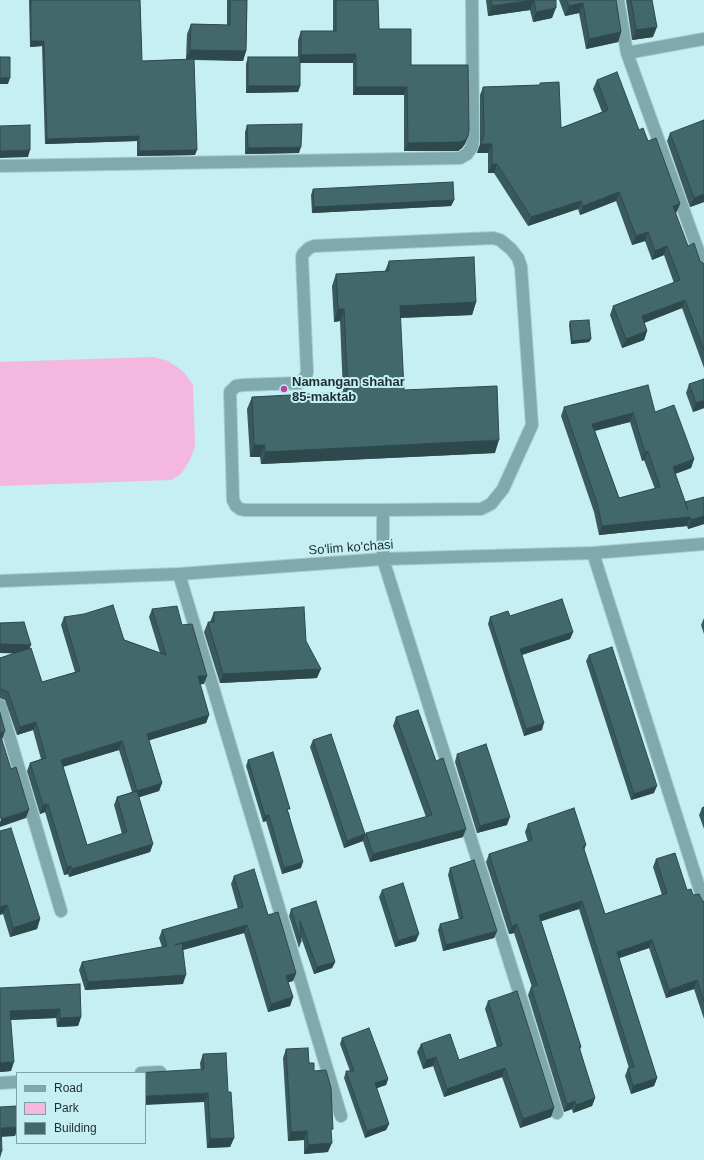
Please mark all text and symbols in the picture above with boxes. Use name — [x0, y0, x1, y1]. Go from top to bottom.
place label: Namangan shahar 85-maktab — [292, 374, 405, 405]
marker: Namangan shahar 85-maktab — [279, 384, 289, 394]
street label: So'lim ko'chasi — [308, 537, 394, 559]
legend — [16, 1072, 146, 1144]
text: Road — [54, 1081, 83, 1095]
text: Park — [54, 1101, 79, 1115]
text: Building — [54, 1121, 97, 1135]

